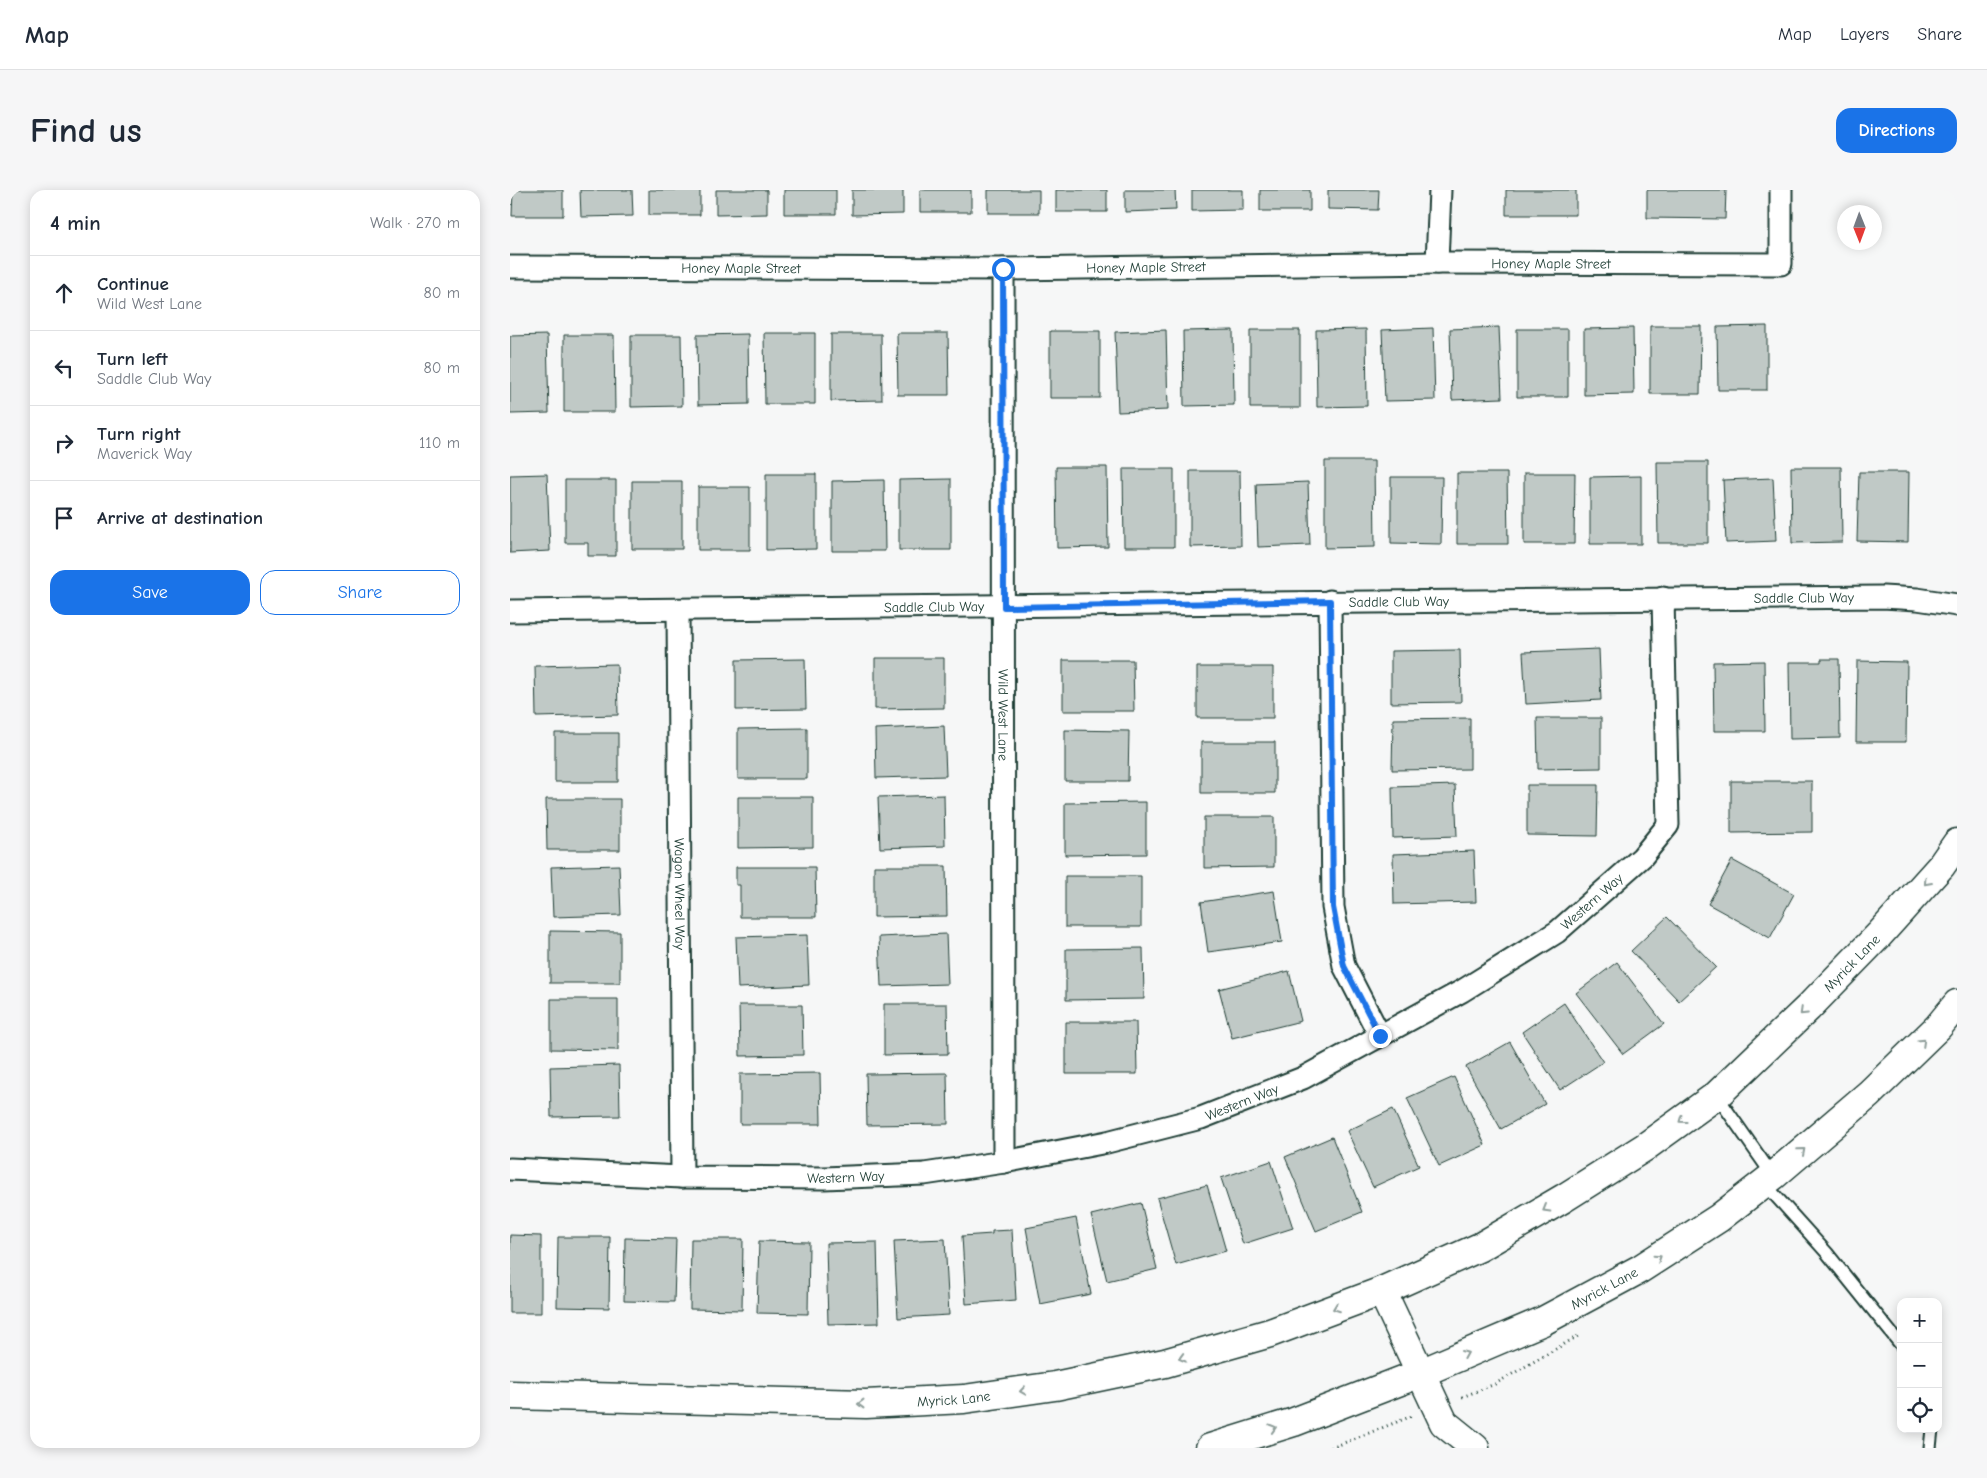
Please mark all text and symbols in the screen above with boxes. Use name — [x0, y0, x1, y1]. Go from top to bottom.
text: Map — [25, 21, 69, 49]
text: Map — [1778, 24, 1812, 45]
text: Layers — [1840, 24, 1889, 45]
text: Share — [1917, 24, 1962, 45]
button: Directions — [1836, 108, 1957, 153]
text: Find us — [30, 110, 142, 151]
north arrow — [1837, 205, 1882, 250]
text: 4 min — [50, 211, 101, 235]
text: Walk · 270 m — [370, 214, 460, 232]
street label: Honey Maple Street — [1491, 255, 1612, 272]
route start — [992, 258, 1015, 281]
street label: Honey Maple Street — [1086, 258, 1207, 276]
street label: Honey Maple Street — [681, 259, 802, 277]
text: Continue — [97, 273, 169, 295]
icon: ahead — [50, 279, 78, 307]
text: 80 m — [423, 284, 460, 302]
text: Wild West Lane — [97, 295, 202, 313]
text: Turn left — [97, 348, 168, 370]
icon: left — [50, 354, 78, 382]
text: 80 m — [423, 359, 460, 377]
text: Saddle Club Way — [97, 370, 212, 388]
text: Turn right — [97, 423, 181, 445]
icon: right — [50, 429, 78, 457]
text: 110 m — [419, 434, 460, 452]
text: Maverick Way — [97, 445, 192, 463]
icon: arrive — [50, 504, 78, 532]
text: Arrive at destination — [97, 507, 263, 529]
button: Save — [50, 570, 250, 615]
button: Share — [260, 570, 460, 615]
street label: Saddle Club Way — [1754, 589, 1855, 606]
street label: Saddle Club Way — [1349, 592, 1450, 610]
street label: Saddle Club Way — [884, 598, 985, 616]
street label: Wild West Lane — [995, 669, 1012, 761]
street label: Wagon Wheel Way — [671, 838, 689, 951]
street label: Western Way — [1557, 869, 1627, 933]
one-way arrow — [1924, 876, 1933, 885]
street label: Myrick Lane — [1820, 931, 1883, 996]
one-way arrow — [1800, 1006, 1809, 1015]
route end — [1369, 1025, 1392, 1048]
one-way arrow — [1917, 1039, 1926, 1048]
street label: Western Way — [1203, 1080, 1282, 1124]
one-way arrow — [1678, 1114, 1688, 1123]
one-way arrow — [1796, 1149, 1805, 1157]
street label: Western Way — [807, 1167, 886, 1187]
one-way arrow — [1542, 1202, 1551, 1212]
one-way arrow — [1652, 1255, 1661, 1264]
street label: Myrick Lane — [1568, 1263, 1641, 1313]
map controls — [1897, 1298, 1942, 1433]
button: + — [1897, 1298, 1942, 1343]
one-way arrow — [1332, 1302, 1341, 1312]
button: − — [1897, 1343, 1942, 1388]
one-way arrow — [1461, 1350, 1469, 1360]
one-way arrow — [1177, 1352, 1186, 1363]
one-way arrow — [1018, 1385, 1027, 1395]
street label: Myrick Lane — [917, 1387, 992, 1410]
button: locate — [1897, 1388, 1942, 1433]
one-way arrow — [857, 1399, 864, 1409]
one-way arrow — [1269, 1424, 1277, 1434]

